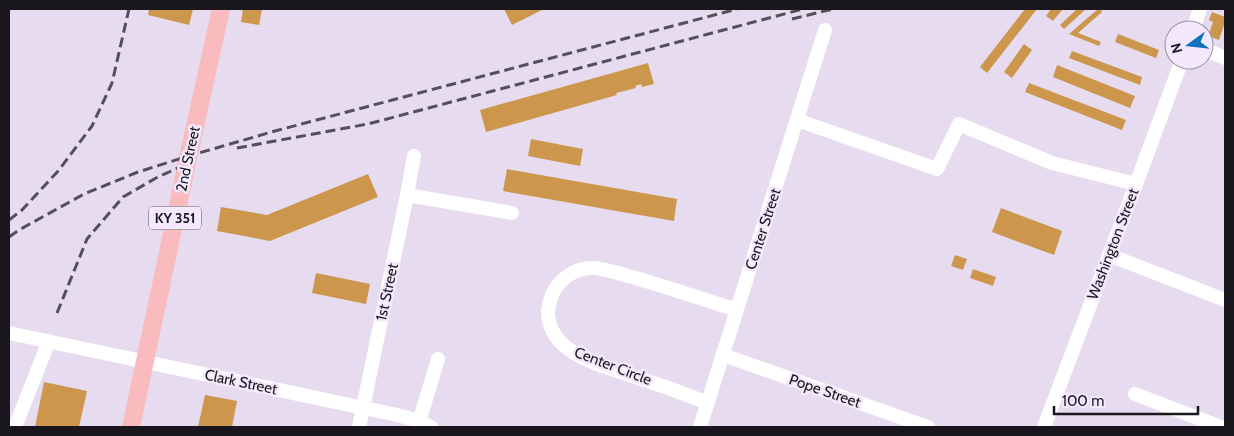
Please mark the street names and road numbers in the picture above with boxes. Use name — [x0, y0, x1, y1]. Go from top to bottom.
street label: 2nd Street — [172, 125, 204, 193]
street label: Center Street — [741, 186, 785, 272]
street label: Washington Street — [1084, 186, 1142, 302]
road number: KY 351 — [149, 207, 201, 230]
street label: 1st Street — [372, 262, 402, 322]
street label: Center Circle — [572, 343, 654, 389]
street label: Clark Street — [203, 366, 279, 398]
street label: Pope Street — [787, 370, 863, 412]

